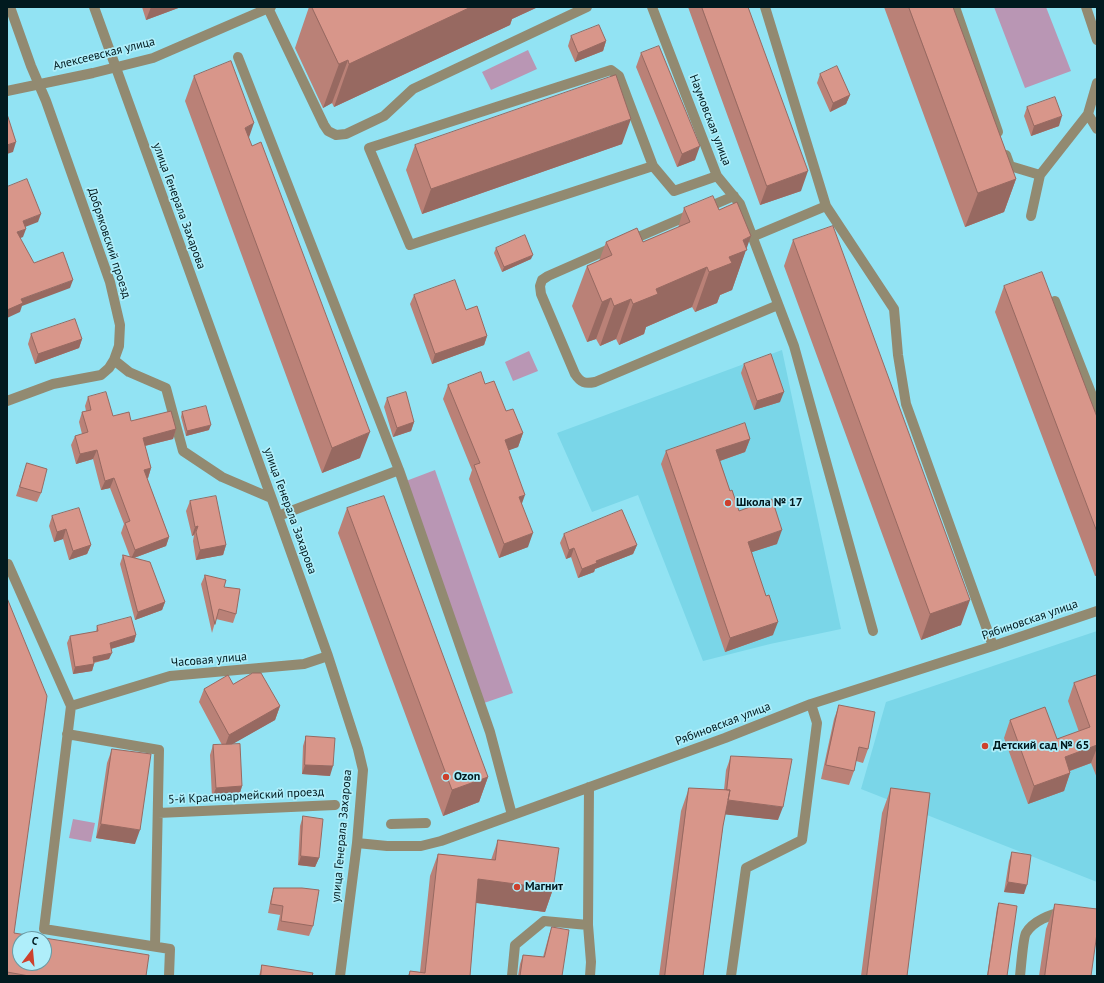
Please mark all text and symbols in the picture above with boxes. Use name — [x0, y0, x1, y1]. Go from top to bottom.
street label: Алексеевская улица — [52, 34, 156, 74]
street label: Наумовская улица — [686, 72, 734, 168]
street label: улица Генерала Захарова — [149, 141, 209, 271]
street label: Добряковский проезд — [84, 186, 134, 300]
street label: улица Генерала Захарова — [260, 446, 320, 576]
place label: Школа № 17 — [736, 496, 803, 510]
marker: Школа № 17 — [723, 498, 733, 508]
street label: Рябиновская улица — [980, 597, 1080, 643]
street label: Часовая улица — [170, 650, 248, 670]
street label: Рябиновская улица — [673, 699, 773, 749]
place label: Детский сад № 65 — [993, 739, 1089, 753]
marker: Детский сад № 65 — [980, 741, 990, 751]
street label: улица Генерала Захарова — [329, 769, 355, 903]
place label: Ozon — [454, 770, 480, 784]
marker: Ozon — [441, 772, 451, 782]
street label: 5-й Красноармейский проезд — [168, 785, 324, 807]
place label: Магнит — [525, 880, 563, 894]
marker: Магнит — [512, 882, 522, 892]
north arrow — [12, 931, 52, 971]
text: С — [30, 933, 40, 948]

